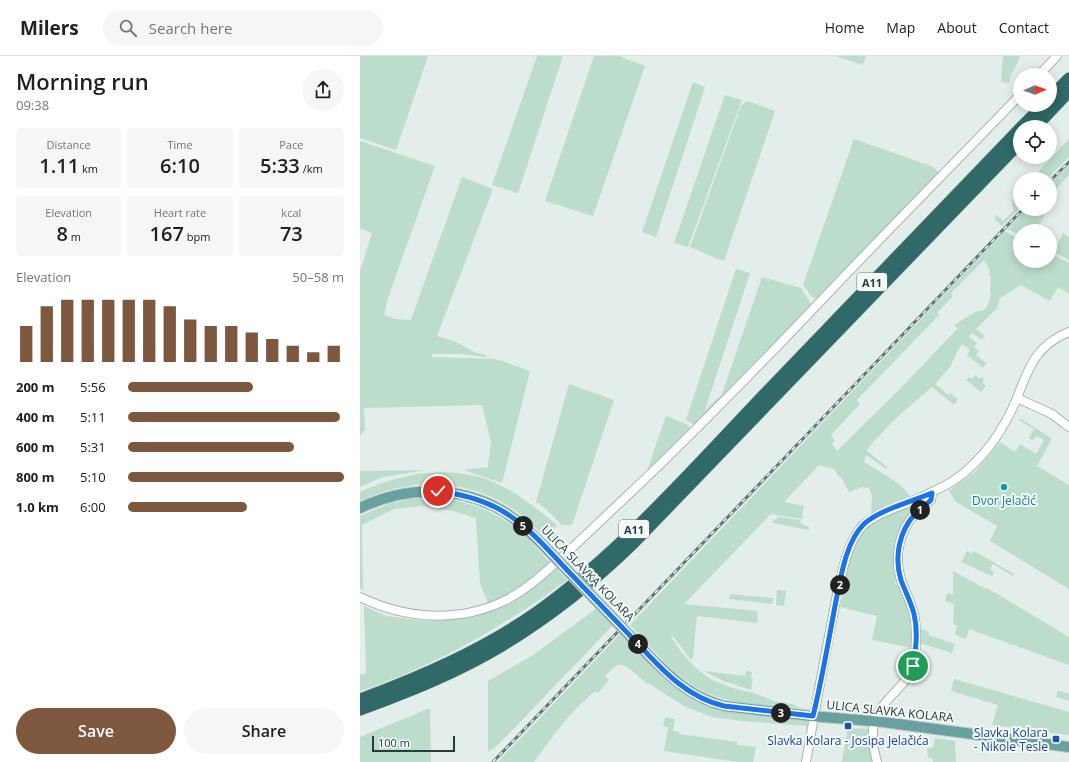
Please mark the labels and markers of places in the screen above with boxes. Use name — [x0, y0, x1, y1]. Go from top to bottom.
pin — [421, 474, 455, 508]
marker: Dvor Jelačić — [999, 482, 1009, 492]
place label: Dvor Jelačić — [972, 492, 1036, 509]
pin: 1 — [910, 500, 930, 520]
pin: 5 — [513, 516, 533, 536]
pin: 2 — [830, 575, 850, 595]
pin: 4 — [628, 634, 648, 654]
pin — [896, 649, 930, 683]
pin: 3 — [771, 703, 791, 723]
marker: Slavka Kolara - Josipa Jelačića — [843, 721, 853, 731]
place label: Slavka Kolara - Nikole Tesle — [974, 724, 1048, 755]
place label: Slavka Kolara - Josipa Jelačića — [767, 732, 929, 749]
marker: Slavka Kolara - Nikole Tesle — [1051, 734, 1061, 744]

